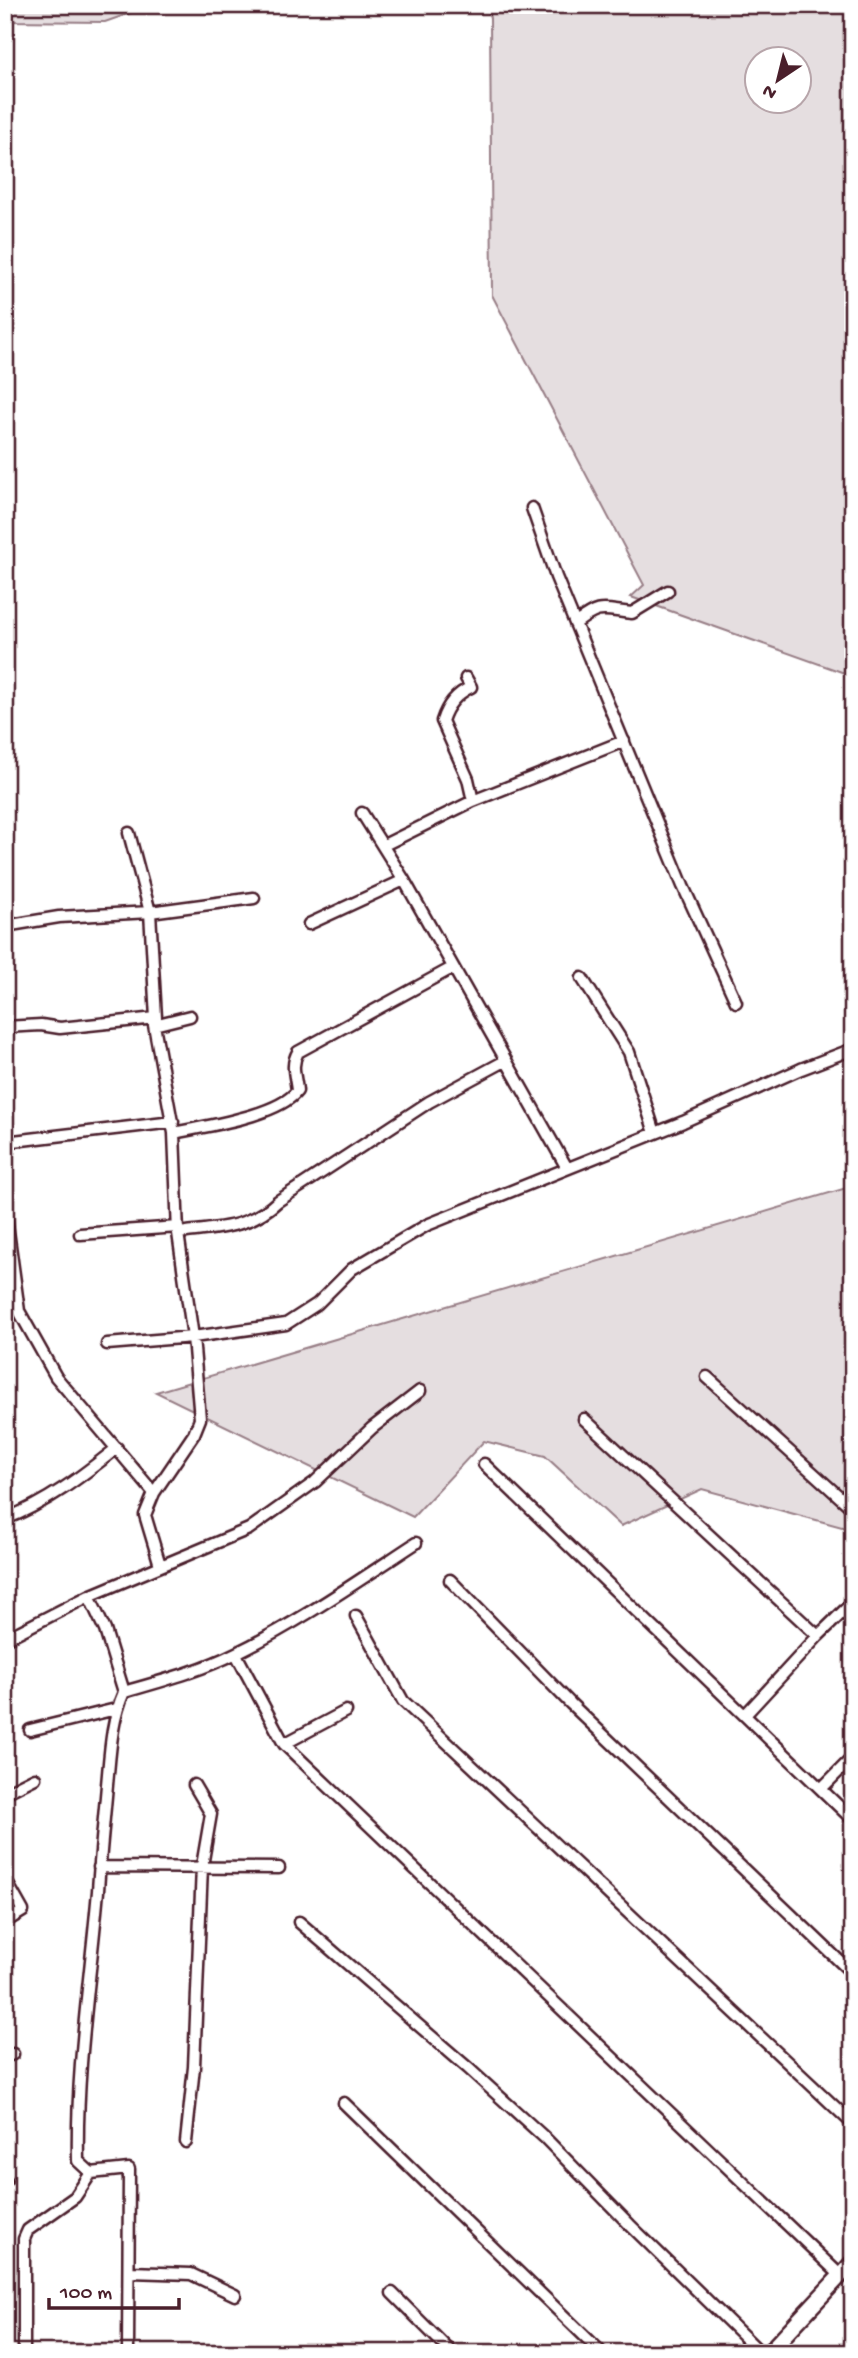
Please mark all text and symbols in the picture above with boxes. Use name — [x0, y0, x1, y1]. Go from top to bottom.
north arrow — [742, 46, 812, 116]
text: N — [759, 78, 782, 104]
scale bar — [49, 2267, 178, 2311]
text: 100 m — [59, 2282, 112, 2307]

